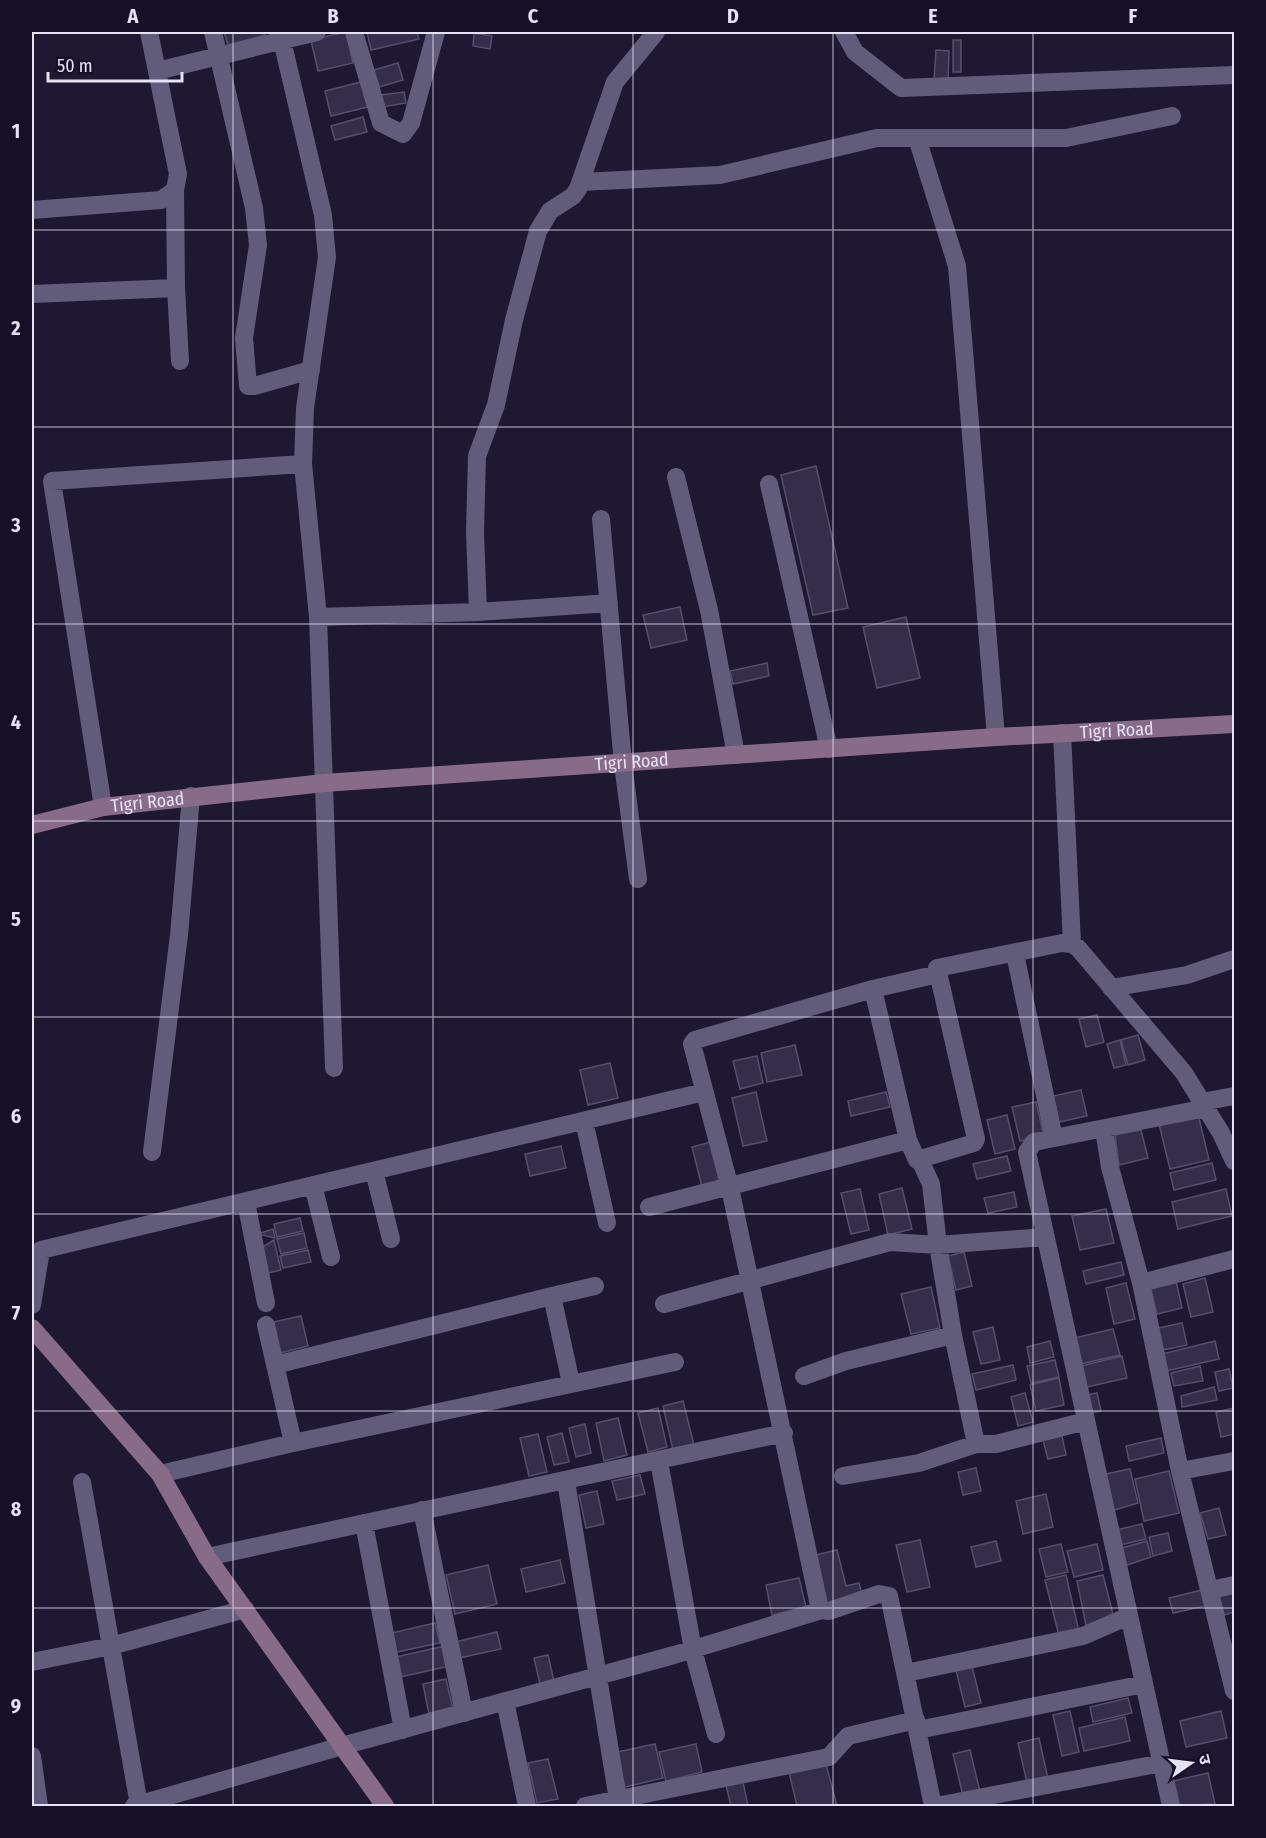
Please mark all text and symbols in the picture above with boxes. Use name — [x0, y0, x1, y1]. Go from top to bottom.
text: A — [127, 4, 140, 28]
text: B — [327, 4, 339, 28]
text: C — [528, 4, 539, 28]
text: D — [727, 4, 739, 28]
text: E — [928, 4, 938, 28]
text: F — [1129, 4, 1138, 28]
scale bar — [48, 45, 182, 83]
text: 50 m — [57, 55, 93, 77]
text: 1 — [12, 119, 20, 143]
text: 2 — [10, 316, 21, 340]
text: 3 — [10, 513, 21, 537]
text: 4 — [11, 710, 21, 734]
street label: Tigri Road — [1079, 717, 1154, 743]
street label: Tigri Road — [594, 748, 669, 775]
street label: Tigri Road — [110, 787, 185, 817]
text: 5 — [11, 907, 21, 931]
text: 6 — [11, 1104, 21, 1128]
text: 7 — [12, 1301, 21, 1325]
text: 8 — [11, 1497, 22, 1521]
text: 9 — [11, 1694, 21, 1718]
north arrow — [1161, 1733, 1221, 1793]
text: उ — [1195, 1753, 1216, 1767]

